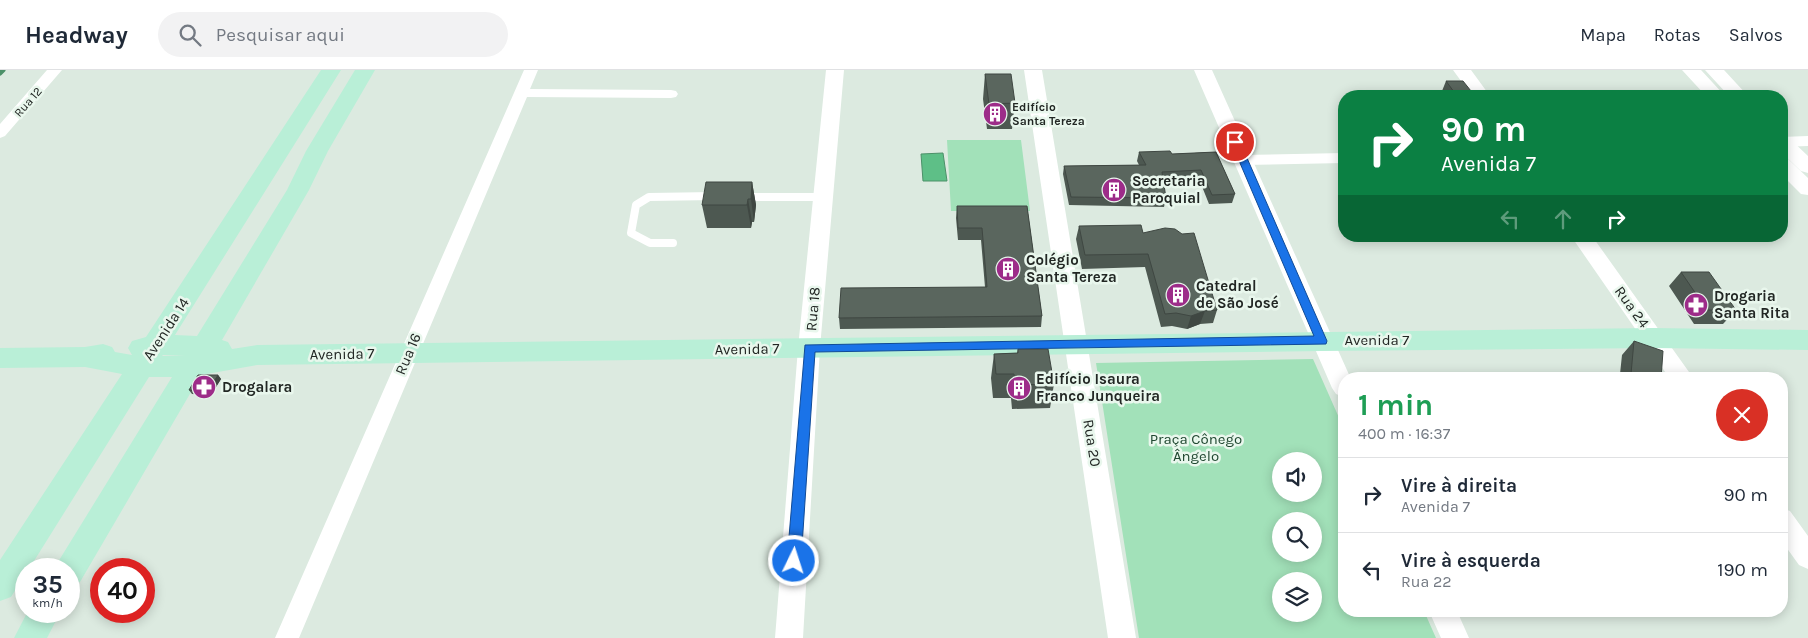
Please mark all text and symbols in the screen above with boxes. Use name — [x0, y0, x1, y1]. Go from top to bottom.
search box — [158, 12, 508, 57]
text: Headway — [25, 21, 128, 49]
icon: search — [176, 21, 204, 49]
text: Pesquisar aqui — [216, 24, 345, 46]
text: Mapa — [1580, 24, 1626, 46]
text: Rotas — [1654, 24, 1701, 46]
text: Salvos — [1729, 24, 1783, 46]
street label: Rua 12 — [11, 84, 45, 120]
place label: Edifício Santa Tereza — [1012, 100, 1085, 128]
building icon: Edifício Santa Tereza — [982, 101, 1008, 127]
text: 90 m — [1441, 109, 1527, 150]
icon: right — [1358, 110, 1423, 175]
pin — [1214, 121, 1256, 163]
icon: arrive — [1221, 128, 1249, 156]
text: Avenida 7 — [1441, 151, 1536, 177]
place label: Secretaria Paroquial — [1132, 172, 1206, 207]
building icon: Secretaria Paroquial — [1101, 177, 1127, 203]
icon: left — [1496, 205, 1524, 233]
icon: ahead — [1549, 205, 1577, 233]
icon: right — [1602, 205, 1630, 233]
place label: Colégio Santa Tereza — [1026, 251, 1117, 286]
building icon: Colégio Santa Tereza — [995, 256, 1021, 282]
place label: Catedral de São José — [1196, 277, 1279, 312]
building icon: Catedral de São José — [1165, 282, 1191, 308]
street label: Rua 24 — [1611, 283, 1654, 332]
street label: Rua 18 — [802, 286, 824, 332]
place label: Drogaria Santa Rita — [1714, 287, 1789, 322]
pharmacy icon: Drogaria Santa Rita — [1683, 292, 1709, 318]
street label: Avenida 14 — [139, 294, 193, 364]
street label: Rua 16 — [391, 330, 425, 378]
street label: Avenida 7 — [1345, 331, 1409, 349]
street label: Avenida 7 — [714, 339, 780, 359]
street label: Avenida 7 — [309, 344, 375, 364]
place label: Edifício Isaura Franco Junqueira — [1036, 370, 1160, 405]
pharmacy icon: Drogalara — [191, 374, 217, 400]
building icon: Edifício Isaura Franco Junqueira — [1006, 375, 1032, 401]
place label: Drogalara — [222, 378, 292, 396]
text: 1 min — [1358, 387, 1433, 423]
button: close — [1716, 389, 1768, 441]
street label: Rua 20 — [1079, 418, 1105, 468]
text: 400 m · 16:37 — [1358, 424, 1450, 443]
park label: Praça Cônego Ângelo — [1150, 430, 1242, 465]
map controls — [1272, 452, 1322, 622]
button: sound — [1272, 452, 1322, 502]
text: Vire à direita — [1401, 475, 1517, 497]
icon: right — [1358, 481, 1386, 509]
text: 90 m — [1723, 484, 1768, 506]
text: Avenida 7 — [1401, 497, 1470, 516]
button: search — [1272, 512, 1322, 562]
position arrow — [767, 534, 819, 586]
text: Vire à esquerda — [1401, 550, 1541, 572]
icon: left — [1358, 556, 1386, 584]
speed limit sign: 40 — [90, 558, 155, 623]
text: 190 m — [1717, 559, 1768, 581]
text: 35 — [32, 570, 63, 599]
button: layers — [1272, 572, 1322, 622]
text: Rua 22 — [1401, 572, 1452, 591]
text: km/h — [32, 596, 63, 610]

